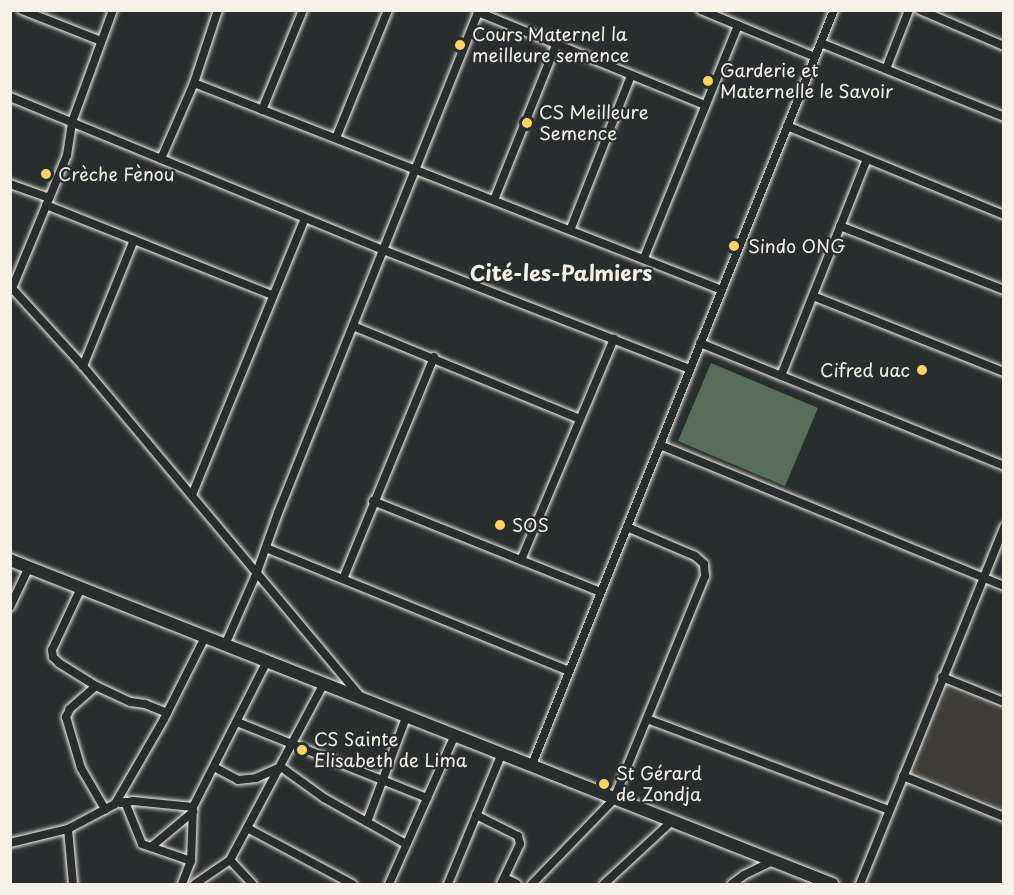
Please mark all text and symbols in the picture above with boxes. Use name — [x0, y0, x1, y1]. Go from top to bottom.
place label: Cours Maternel la meilleure semence — [472, 24, 631, 66]
marker: Cours Maternel la meilleure semence — [453, 38, 467, 52]
place label: Garderie et Maternelle le Savoir — [720, 60, 896, 103]
marker: Garderie et Maternelle le Savoir — [701, 74, 715, 88]
place label: CS Meilleure Semence — [539, 102, 648, 144]
marker: CS Meilleure Semence — [520, 116, 534, 130]
place label: Crèche Fènou — [58, 163, 175, 185]
marker: Crèche Fènou — [39, 167, 53, 181]
place label: Sindo ONG — [748, 235, 846, 257]
marker: Sindo ONG — [725, 237, 743, 255]
district label: Cité-les-Palmiers — [470, 259, 652, 285]
place label: Cifred uac — [819, 359, 910, 381]
marker: Cifred uac — [915, 363, 929, 377]
place label: SOS — [512, 514, 549, 536]
marker: SOS — [493, 518, 507, 532]
place label: CS Sainte Elisabeth de Lima — [314, 729, 467, 771]
marker: CS Sainte Elisabeth de Lima — [295, 743, 309, 757]
place label: St Gérard de Zondja — [616, 763, 703, 806]
marker: St Gérard de Zondja — [597, 777, 611, 791]

